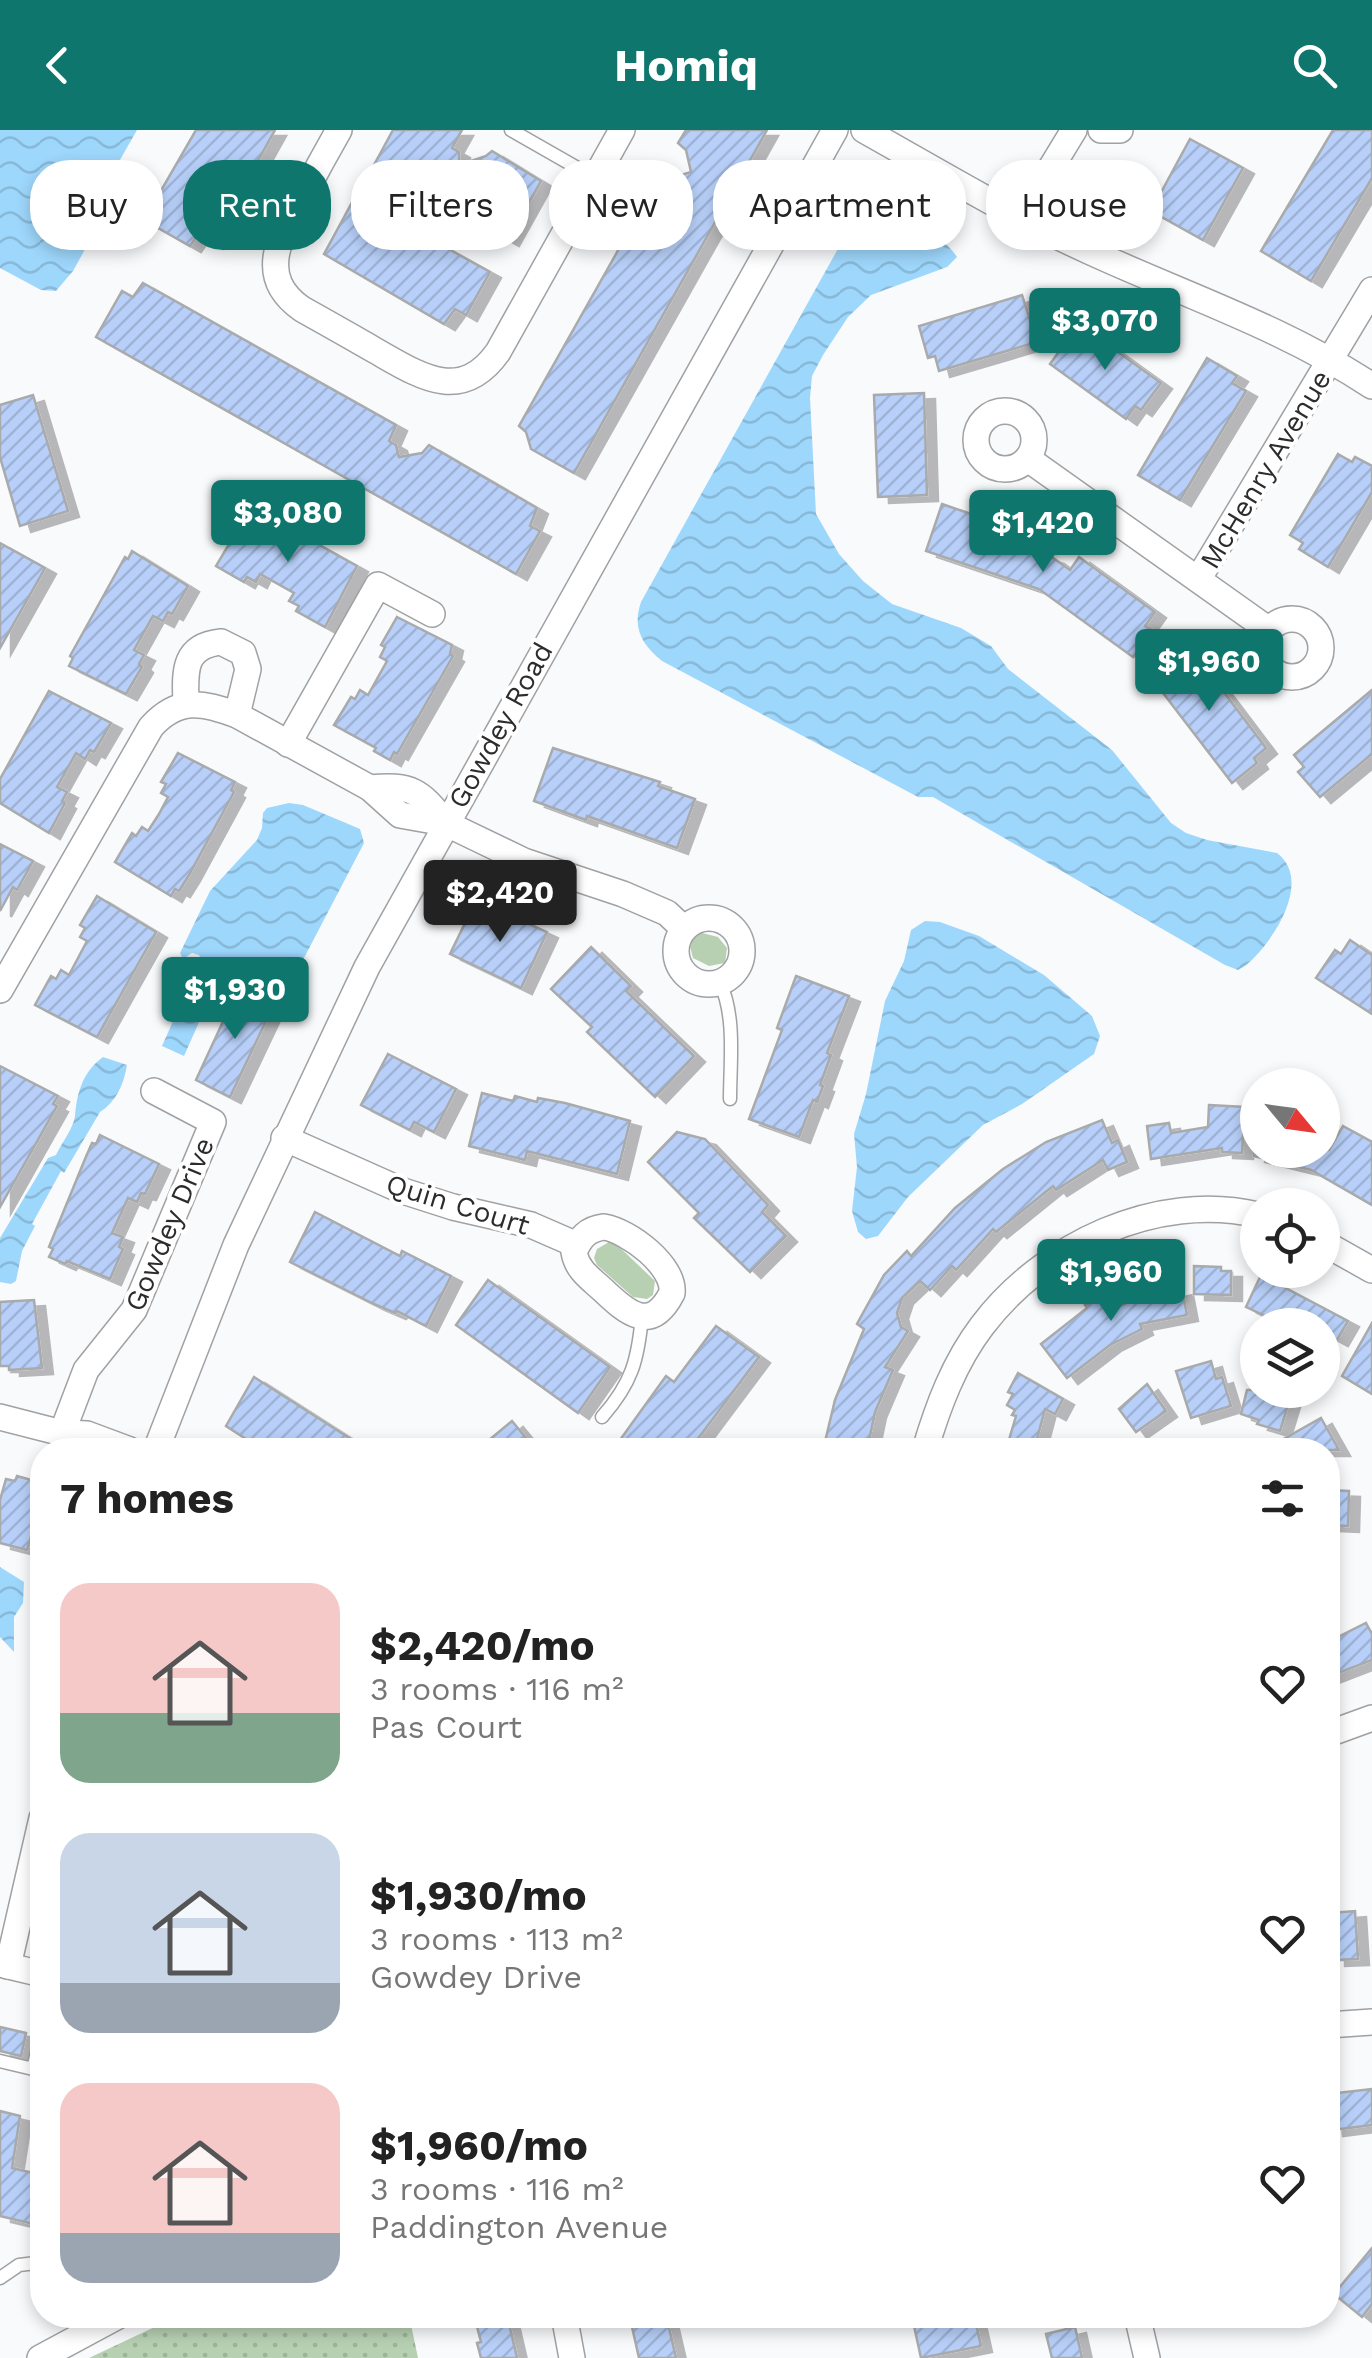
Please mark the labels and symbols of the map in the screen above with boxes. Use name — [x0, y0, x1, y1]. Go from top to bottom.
pin: $3,070 — [1024, 288, 1186, 373]
street label: McHenry Avenue — [1193, 364, 1338, 575]
pin: $3,080 — [207, 480, 369, 565]
pin: $1,420 — [962, 490, 1124, 575]
pin: $1,960 — [1128, 629, 1290, 714]
street label: Gowdey Road — [441, 637, 560, 814]
pin: $2,420 — [419, 860, 581, 945]
pin: $1,930 — [154, 957, 316, 1042]
north arrow — [1240, 1068, 1340, 1168]
street label: Gowdey Drive — [118, 1132, 221, 1316]
street label: Quin Court — [382, 1167, 534, 1242]
pin: $1,960 — [1030, 1239, 1192, 1324]

